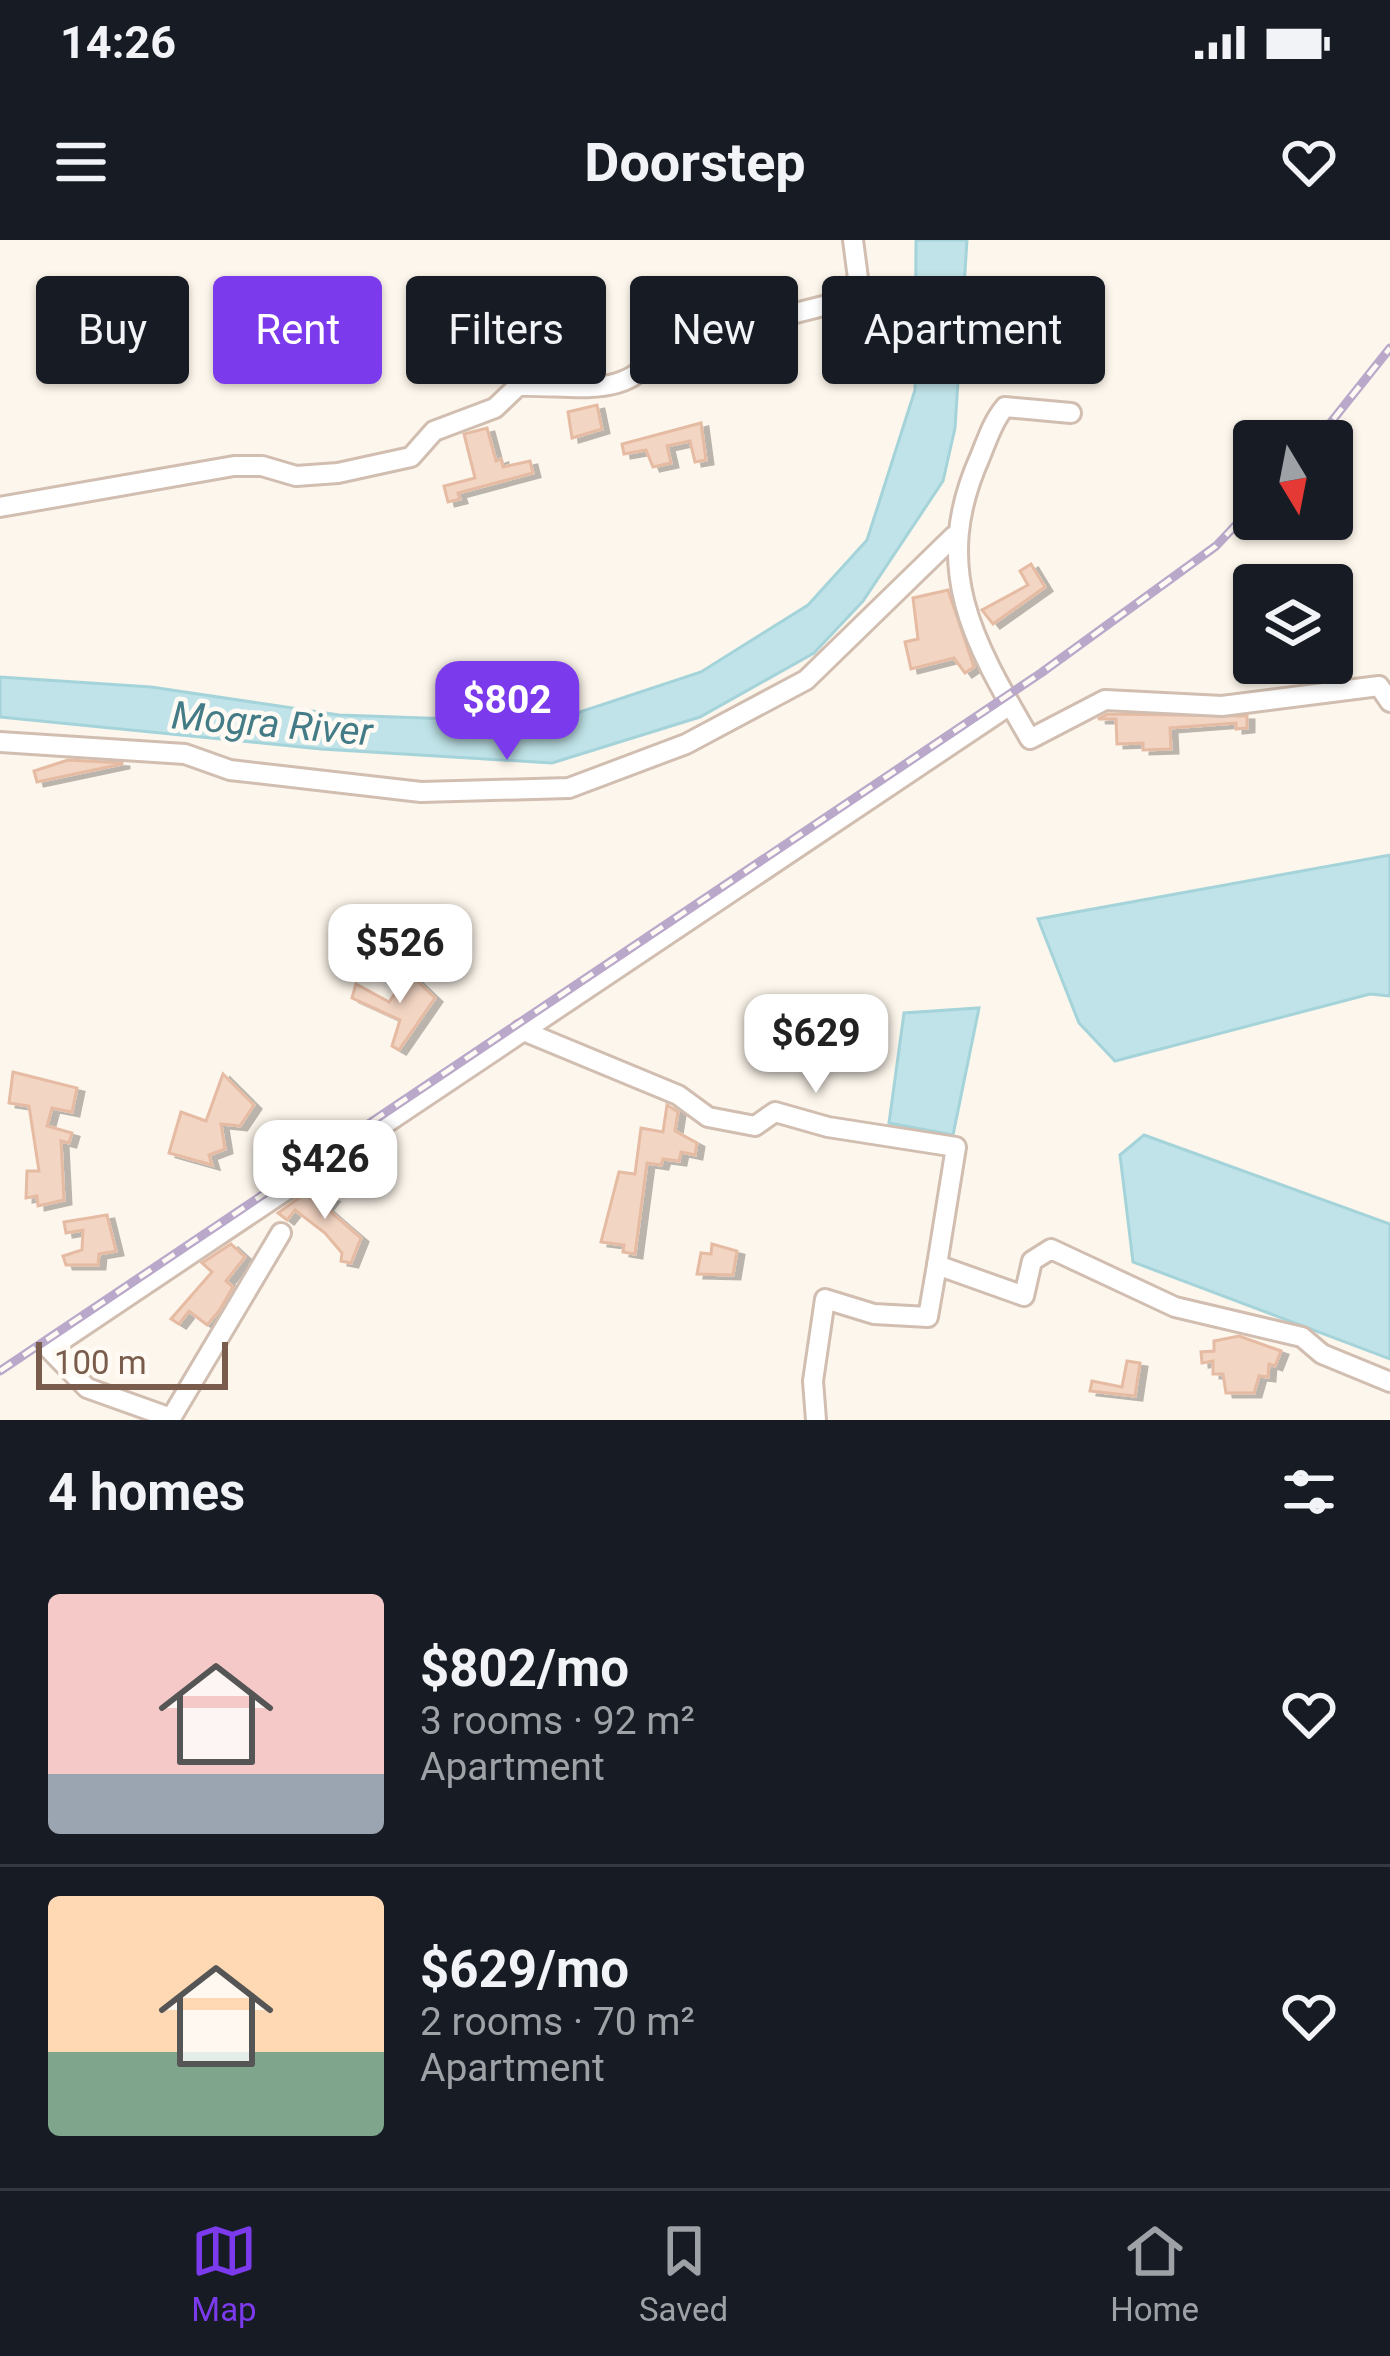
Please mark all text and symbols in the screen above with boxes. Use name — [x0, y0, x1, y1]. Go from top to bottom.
text: 14:26 — [60, 16, 176, 69]
icon: menu — [48, 129, 114, 195]
icon: heart — [1276, 129, 1342, 195]
text: Doorstep — [584, 131, 806, 194]
chip: Buy — [36, 276, 189, 384]
chip: Rent — [213, 276, 382, 384]
chip: Filters — [406, 276, 606, 384]
chip: New — [630, 276, 798, 384]
chip: Apartment — [822, 276, 1105, 384]
north arrow — [1233, 420, 1353, 540]
map controls — [1233, 420, 1353, 684]
button: layers — [1233, 564, 1353, 684]
pin: $802 — [436, 661, 578, 763]
text: $802 — [462, 677, 552, 723]
water label: Mogra River — [170, 692, 376, 756]
pin: $526 — [329, 904, 471, 1006]
text: $526 — [355, 920, 445, 966]
pin: $629 — [745, 994, 887, 1096]
text: $629 — [771, 1010, 861, 1056]
pin: $426 — [254, 1120, 396, 1222]
text: $426 — [280, 1136, 370, 1182]
scale bar — [36, 1336, 228, 1389]
text: 100 m — [54, 1343, 147, 1382]
icon: filters — [1276, 1459, 1342, 1525]
text: 4 homes — [48, 1463, 245, 1522]
text: $802/mo — [420, 1639, 629, 1698]
icon: home — [144, 1642, 288, 1786]
icon: heart — [1276, 1681, 1342, 1747]
text: 3 rooms · 92 m² — [420, 1698, 695, 1744]
text: Apartment — [420, 1744, 605, 1790]
text: $629/mo — [420, 1940, 629, 1999]
icon: home — [144, 1944, 288, 2088]
icon: heart — [1276, 1983, 1342, 2049]
text: 2 rooms · 70 m² — [420, 1999, 695, 2045]
text: Apartment — [420, 2045, 605, 2091]
tab: Map — [191, 2218, 257, 2329]
tab: Saved — [639, 2218, 728, 2329]
tab: Home — [1110, 2218, 1199, 2329]

